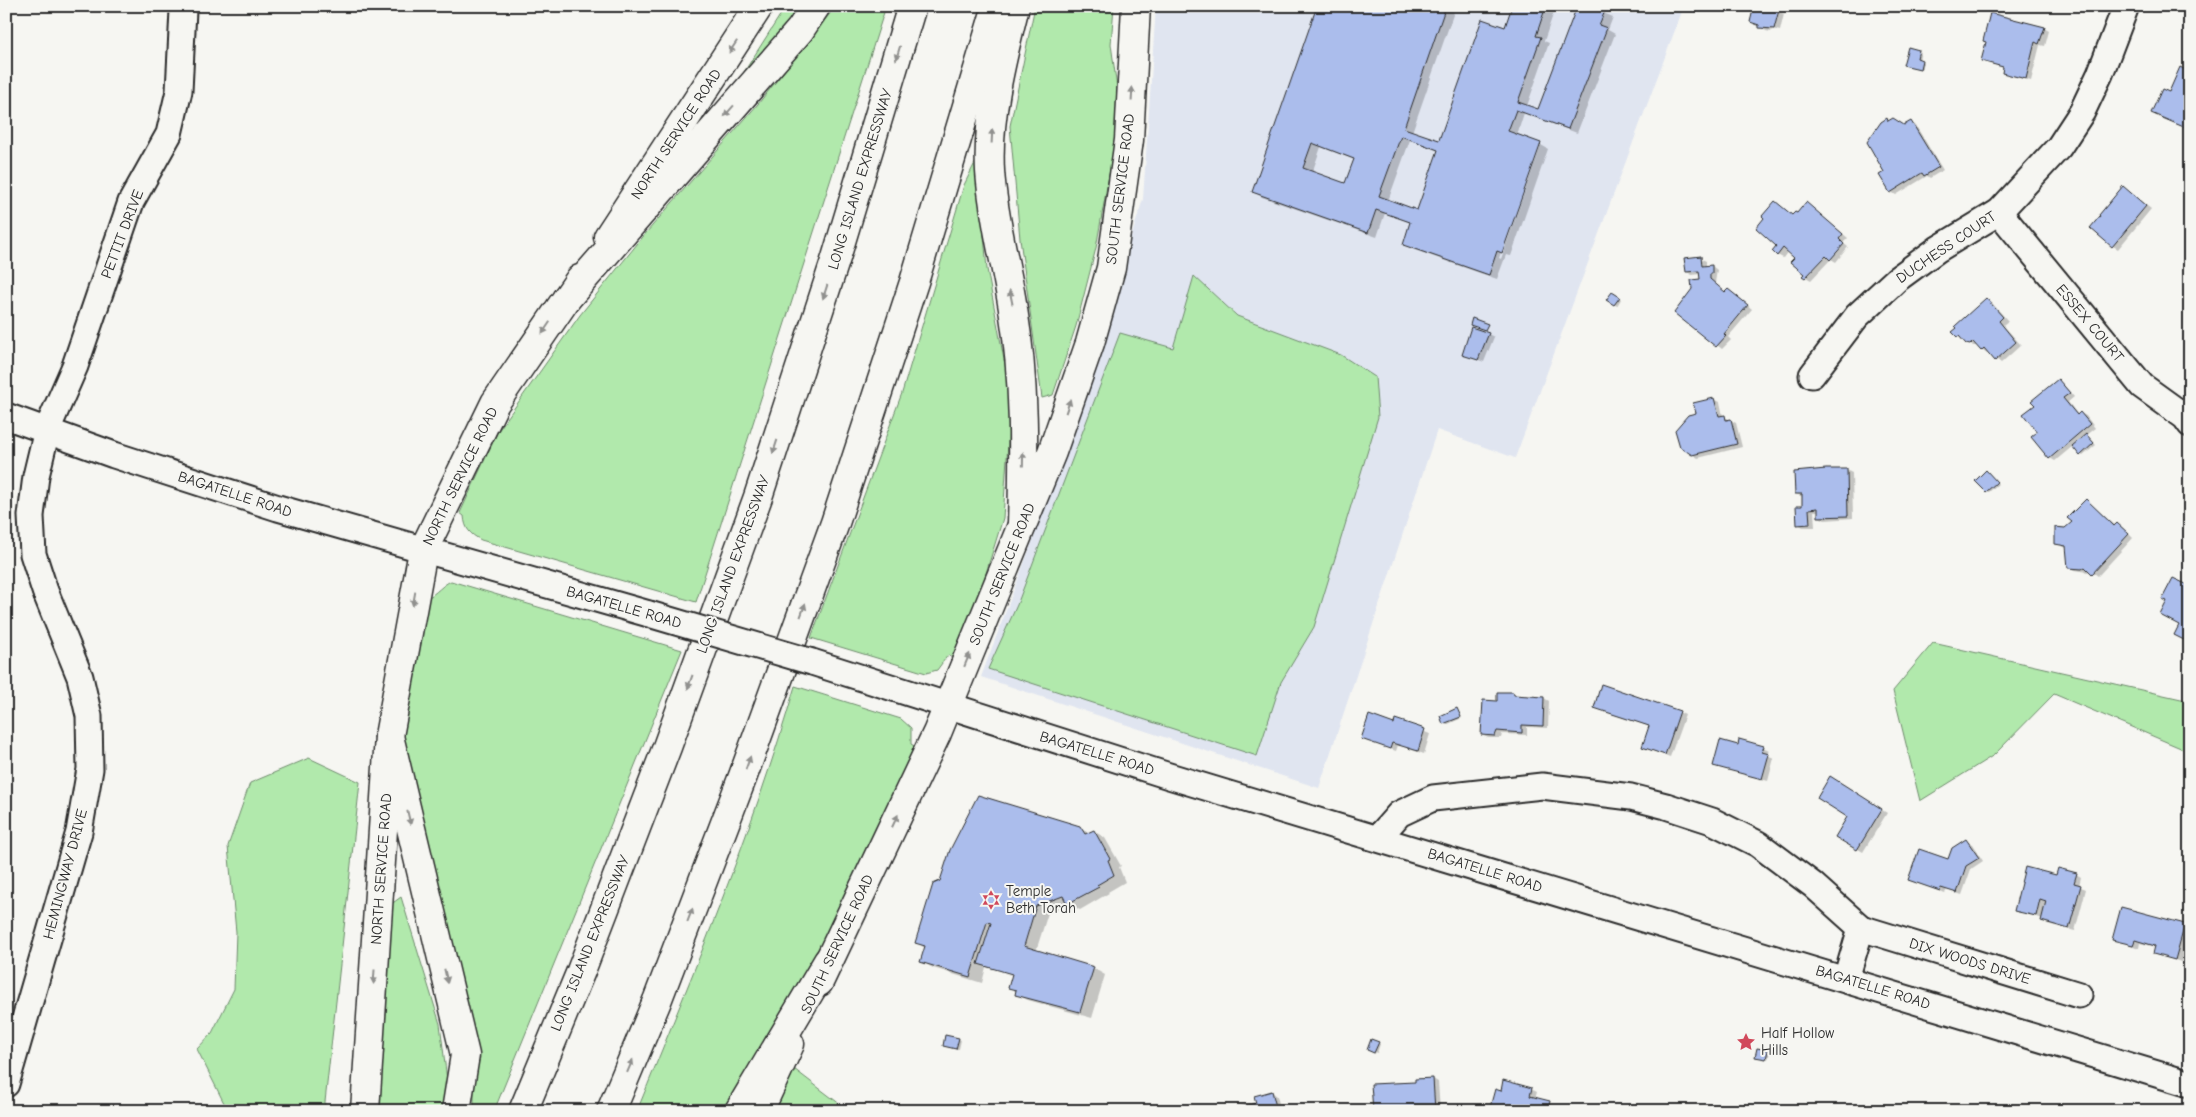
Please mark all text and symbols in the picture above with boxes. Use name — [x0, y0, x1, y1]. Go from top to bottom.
one-way arrow — [728, 41, 738, 54]
one-way arrow — [894, 46, 902, 61]
street label: NORTH SERVICE ROAD — [627, 65, 725, 203]
street label: LONG ISLAND EXPRESSWAY — [824, 86, 896, 272]
one-way arrow — [1128, 86, 1136, 102]
one-way arrow — [723, 105, 735, 117]
street label: SOUTH SERVICE ROAD — [1102, 113, 1138, 265]
one-way arrow — [988, 128, 996, 144]
street label: PETTIT DRIVE — [97, 187, 147, 281]
street label: DUCHESS COURT — [1893, 207, 1999, 287]
street label: ESSEX COURT — [2052, 280, 2128, 366]
one-way arrow — [821, 285, 829, 300]
one-way arrow — [1007, 289, 1015, 305]
one-way arrow — [541, 322, 551, 335]
one-way arrow — [1065, 399, 1072, 414]
street label: NORTH SERVICE ROAD — [419, 404, 501, 548]
one-way arrow — [770, 439, 778, 454]
one-way arrow — [1019, 450, 1027, 466]
street label: BAGATELLE ROAD — [176, 467, 294, 521]
street label: LONG ISLAND EXPRESSWAY — [692, 472, 774, 656]
street label: SOUTH SERVICE ROAD — [965, 500, 1039, 648]
street label: BAGATELLE ROAD — [564, 582, 684, 632]
one-way arrow — [410, 591, 418, 607]
one-way arrow — [799, 602, 807, 617]
one-way arrow — [963, 653, 971, 667]
one-way arrow — [686, 675, 694, 690]
street label: BAGATELLE ROAD — [1037, 727, 1157, 779]
one-way arrow — [744, 755, 752, 770]
street label: NORTH SERVICE ROAD — [367, 793, 395, 945]
street label: HEMINGWAY DRIVE — [39, 807, 91, 941]
one-way arrow — [405, 810, 413, 825]
one-way arrow — [891, 814, 899, 828]
street label: BAGATELLE ROAD — [1425, 844, 1545, 896]
street label: LONG ISLAND EXPRESSWAY — [546, 852, 634, 1034]
street label: SOUTH SERVICE ROAD — [797, 871, 877, 1017]
place label: Temple Beth Torah — [1006, 882, 1076, 917]
synagogue icon: Temple Beth Torah — [980, 889, 1002, 911]
one-way arrow — [686, 908, 694, 922]
street label: DIX WOODS DRIVE — [1907, 934, 2033, 988]
street label: BAGATELLE ROAD — [1813, 961, 1933, 1013]
one-way arrow — [442, 968, 450, 983]
one-way arrow — [369, 969, 377, 985]
place label: Half Hollow Hills — [1761, 1024, 1834, 1059]
place icon: Half Hollow Hills — [1735, 1031, 1757, 1053]
one-way arrow — [626, 1059, 634, 1073]

